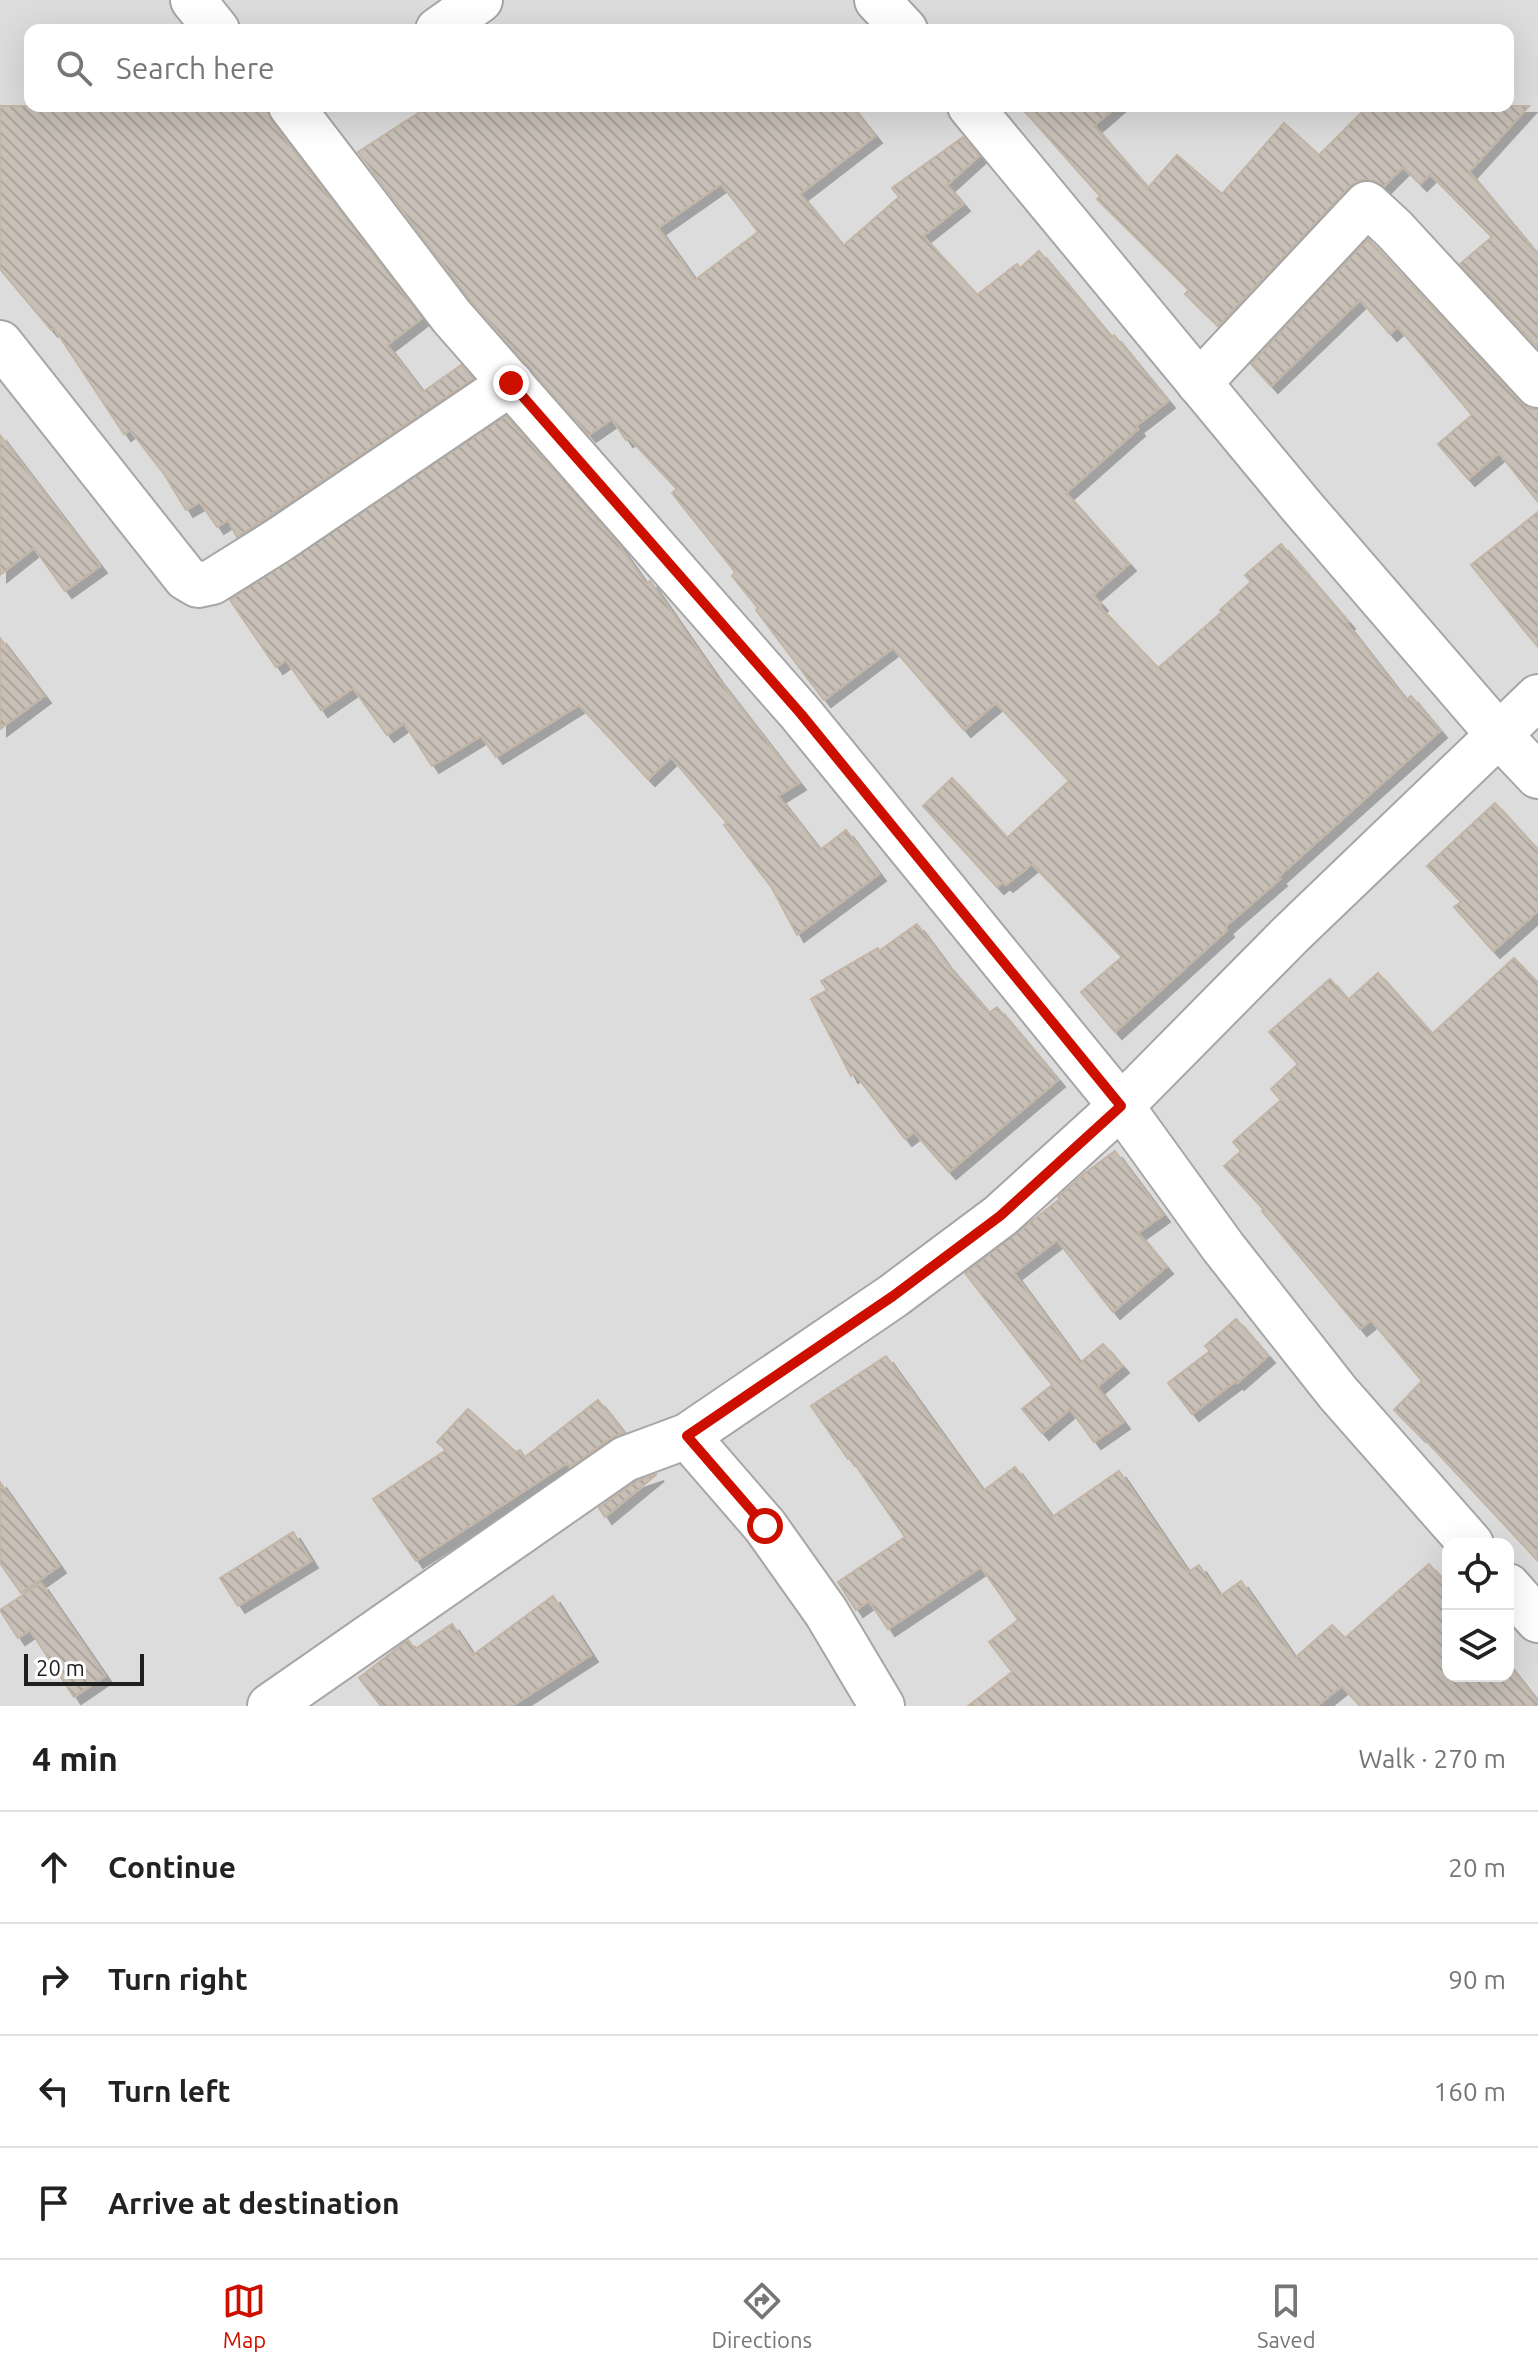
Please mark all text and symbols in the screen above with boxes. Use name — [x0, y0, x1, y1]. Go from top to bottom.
search box — [24, 24, 1514, 112]
icon: search — [52, 46, 96, 90]
text: Search here — [116, 51, 275, 85]
route end — [493, 365, 529, 401]
route start — [747, 1508, 783, 1544]
map controls — [1442, 1538, 1514, 1682]
button: locate — [1442, 1538, 1514, 1610]
button: layers — [1442, 1610, 1514, 1682]
scale bar — [24, 1650, 144, 1686]
text: 20 m — [36, 1655, 85, 1680]
text: 4 min — [32, 1739, 118, 1777]
text: Walk · 270 m — [1358, 1744, 1506, 1773]
icon: ahead — [32, 1845, 76, 1889]
text: Continue — [108, 1850, 236, 1884]
text: 20 m — [1448, 1853, 1506, 1882]
icon: right — [32, 1957, 76, 2001]
text: Turn right — [108, 1962, 248, 1996]
text: 90 m — [1448, 1965, 1506, 1994]
icon: left — [32, 2069, 76, 2113]
text: Turn left — [108, 2074, 230, 2108]
text: 160 m — [1434, 2077, 1506, 2106]
icon: arrive — [32, 2181, 76, 2225]
text: Arrive at destination — [108, 2186, 400, 2220]
tab: Map — [222, 2279, 266, 2352]
tab: Directions — [711, 2279, 812, 2352]
tab: Saved — [1257, 2279, 1316, 2352]

